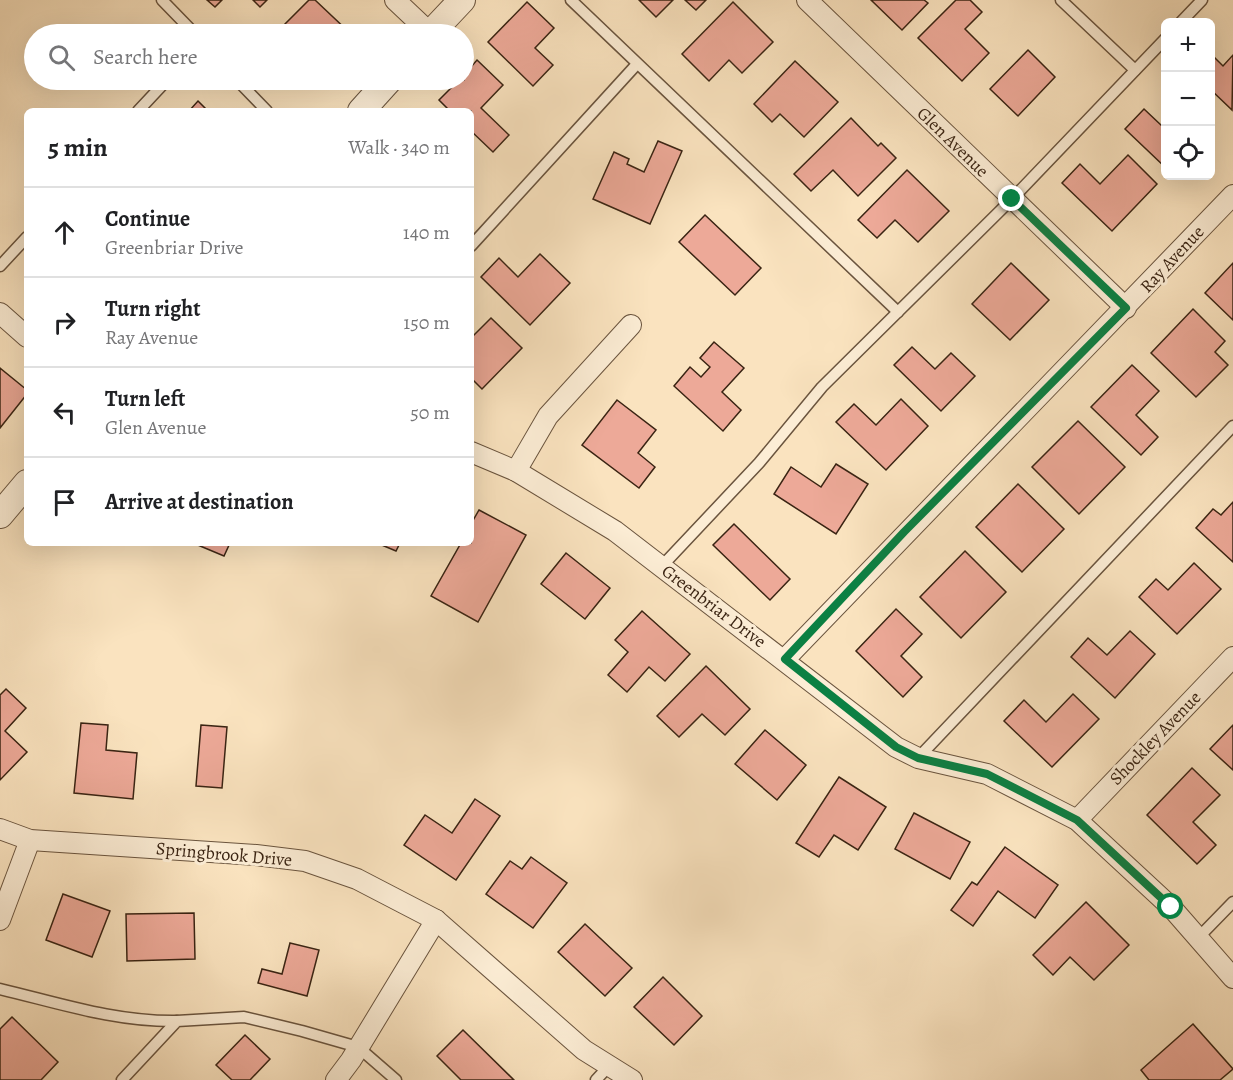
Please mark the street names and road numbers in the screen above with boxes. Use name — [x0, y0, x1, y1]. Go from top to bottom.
street label: Glen Avenue — [912, 102, 994, 182]
street label: Ray Avenue — [1135, 220, 1209, 298]
street label: Greenbriar Drive — [657, 559, 771, 653]
street label: Shockley Avenue — [1104, 686, 1206, 790]
street label: Springbrook Drive — [155, 836, 293, 872]

